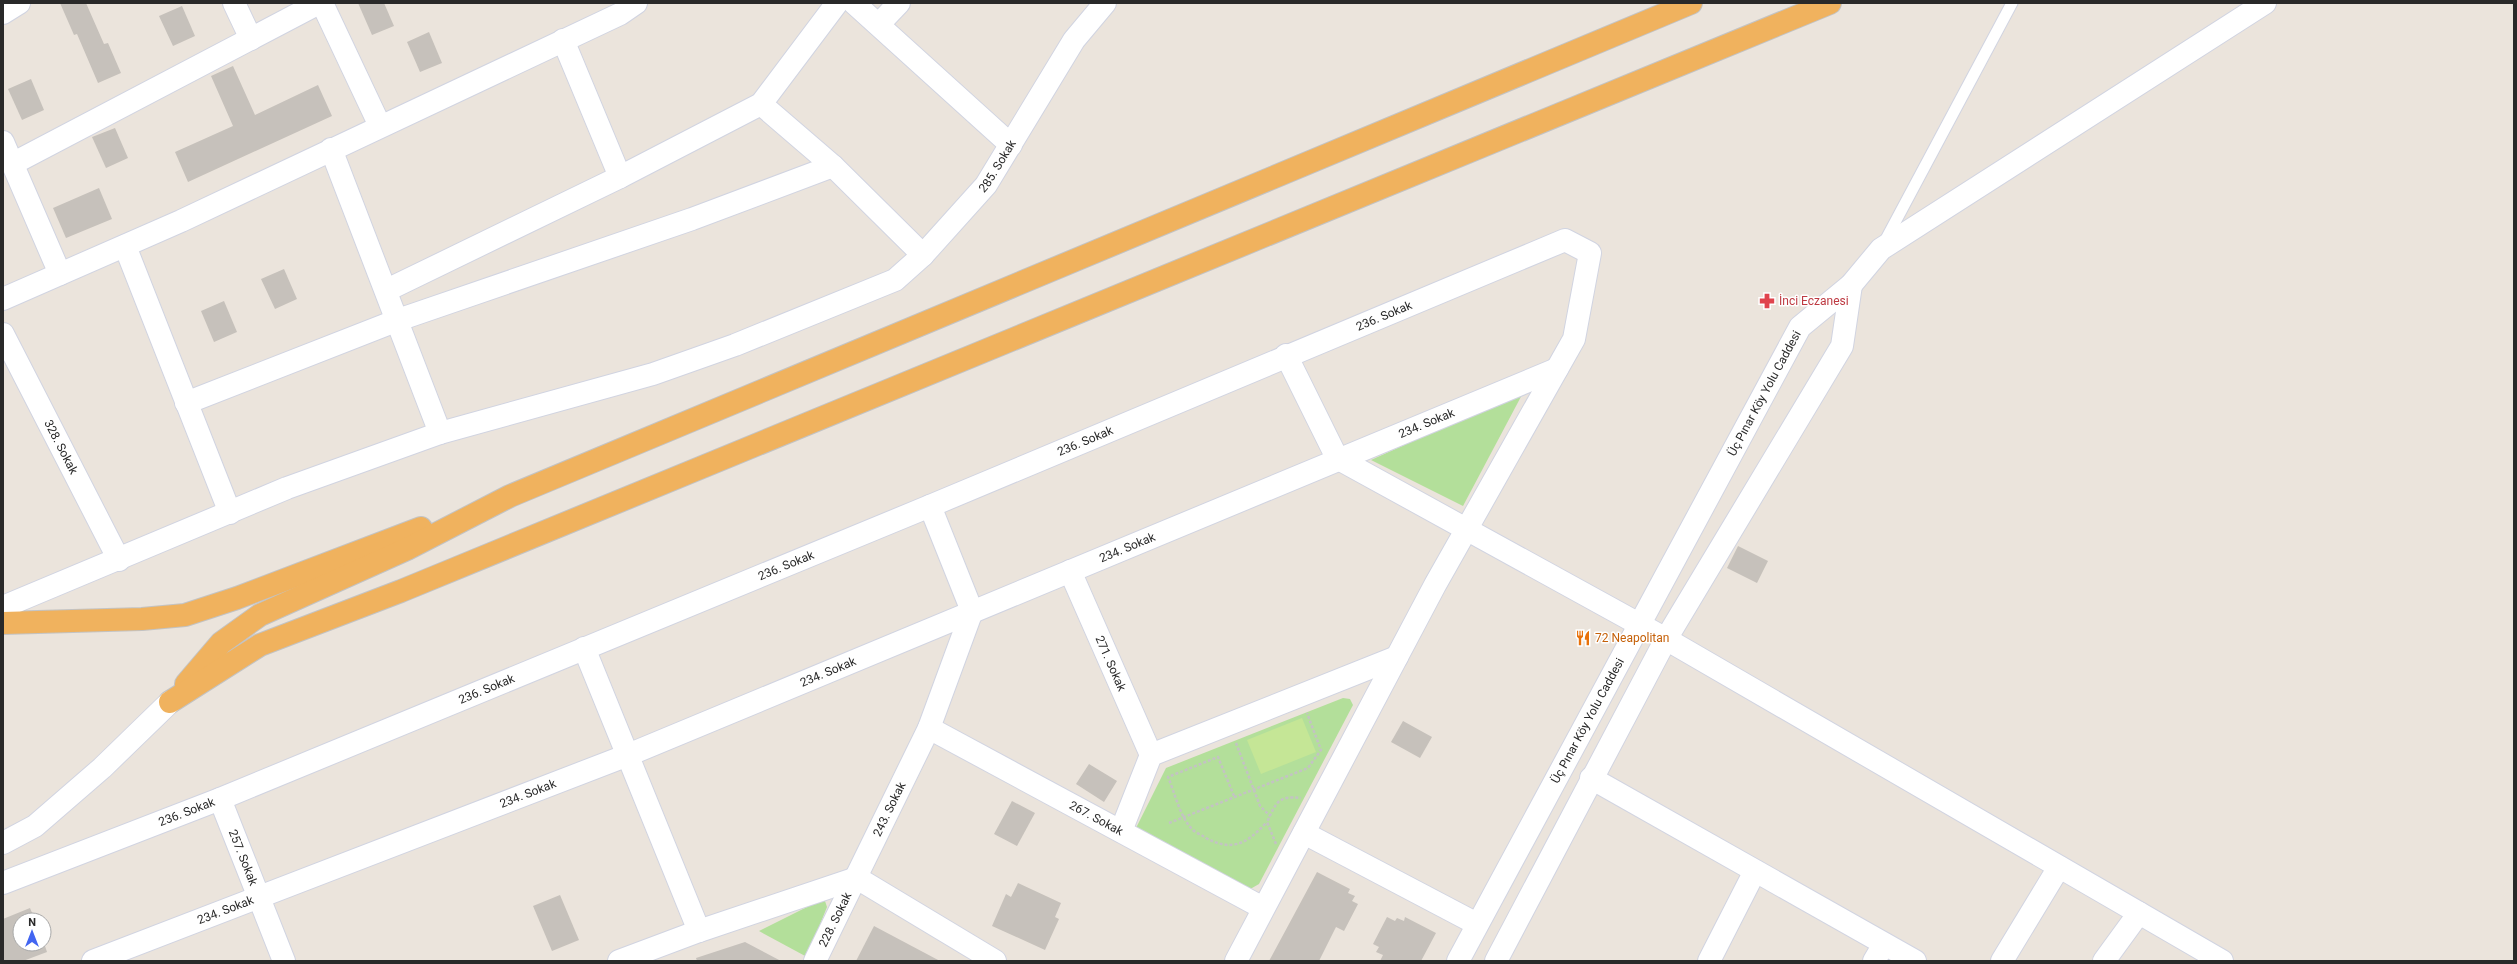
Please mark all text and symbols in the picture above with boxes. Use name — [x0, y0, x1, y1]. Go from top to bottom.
street label: 285. Sokak — [976, 136, 1019, 195]
pharmacy icon: İnci Eczanesi — [1758, 292, 1776, 310]
place label: İnci Eczanesi — [1779, 293, 1849, 308]
street label: 236. Sokak — [1354, 298, 1415, 334]
street label: Üç Pınar Köy Yolu Caddesi — [1724, 328, 1804, 458]
street label: 234. Sokak — [1397, 405, 1457, 441]
street label: 328. Sokak — [41, 418, 81, 477]
street label: 236. Sokak — [1055, 423, 1116, 459]
street label: 234. Sokak — [1097, 529, 1158, 565]
street label: 236. Sokak — [756, 547, 817, 583]
restaurant icon: 72 Neapolitan — [1574, 629, 1592, 647]
place label: 72 Neapolitan — [1595, 631, 1669, 645]
street label: 271. Sokak — [1092, 634, 1129, 694]
street label: 234. Sokak — [798, 654, 859, 690]
street label: Üç Pınar Köy Yolu Caddesi — [1547, 656, 1627, 786]
street label: 236. Sokak — [457, 671, 517, 707]
street label: 234. Sokak — [498, 776, 559, 811]
street label: 243. Sokak — [870, 779, 909, 839]
street label: 236. Sokak — [157, 794, 218, 829]
street label: 267. Sokak — [1067, 798, 1126, 839]
street label: 257. Sokak — [226, 828, 261, 888]
street label: 228. Sokak — [816, 889, 855, 949]
street label: 234. Sokak — [195, 893, 256, 927]
north arrow — [12, 912, 52, 952]
text: N — [28, 916, 36, 929]

